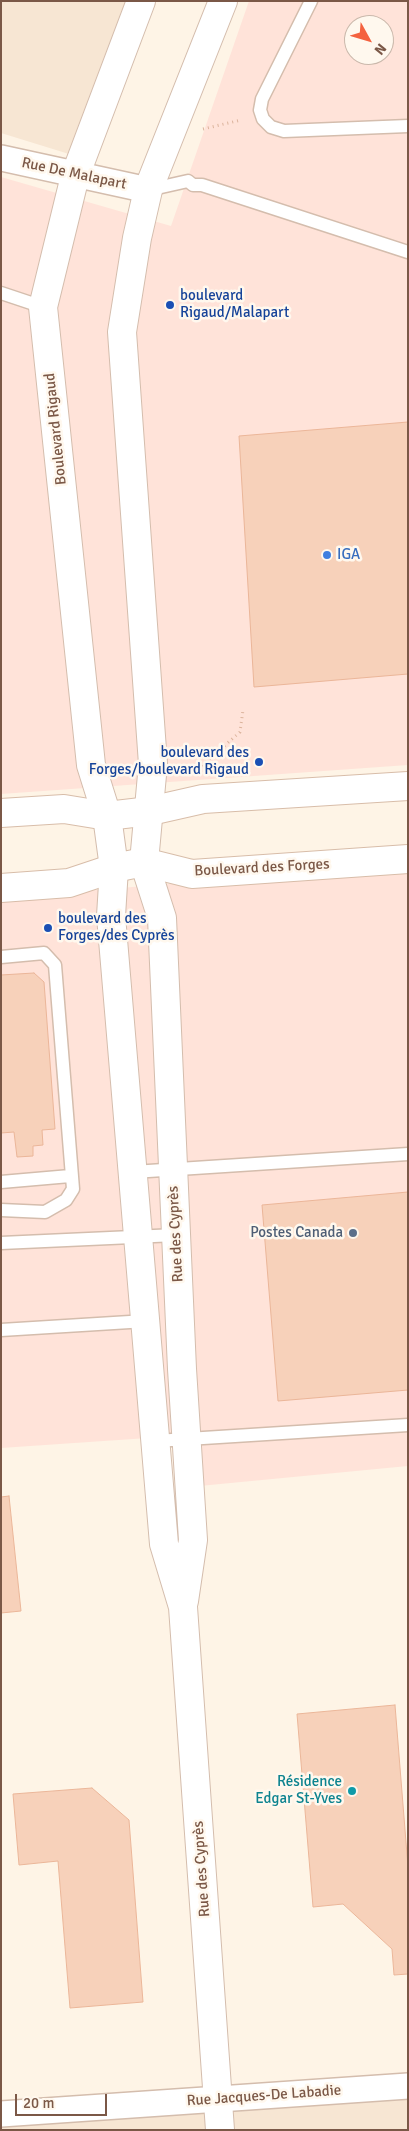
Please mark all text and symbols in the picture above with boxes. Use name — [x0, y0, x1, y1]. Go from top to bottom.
north arrow — [344, 15, 394, 65]
text: N — [371, 40, 390, 58]
street label: Rue De Malapart — [20, 154, 128, 194]
place label: boulevard Rigaud/Malapart — [180, 287, 289, 322]
marker: boulevard Rigaud/Malapart — [164, 299, 176, 311]
street label: Boulevard Rigaud — [41, 372, 71, 486]
place label: IGA — [337, 546, 360, 564]
marker: IGA — [321, 549, 333, 561]
place label: boulevard des Forges/boulevard Rigaud — [89, 744, 249, 779]
marker: boulevard des Forges/boulevard Rigaud — [253, 756, 265, 768]
street label: Boulevard des Forges — [194, 855, 330, 881]
place label: boulevard des Forges/des Cyprès — [58, 910, 175, 945]
marker: boulevard des Forges/des Cyprès — [42, 922, 54, 934]
street label: Rue des Cyprès — [164, 1185, 188, 1283]
place label: Postes Canada — [250, 1224, 343, 1242]
marker: Postes Canada — [347, 1227, 359, 1239]
place label: Résidence Edgar St-Yves — [255, 1773, 342, 1808]
marker: Résidence Edgar St-Yves — [346, 1785, 358, 1797]
street label: Rue des Cyprès — [190, 1820, 214, 1918]
street label: Rue Jacques-De Labadie — [186, 2082, 342, 2110]
scale bar — [18, 2084, 110, 2116]
text: 20 m — [23, 2094, 54, 2112]

